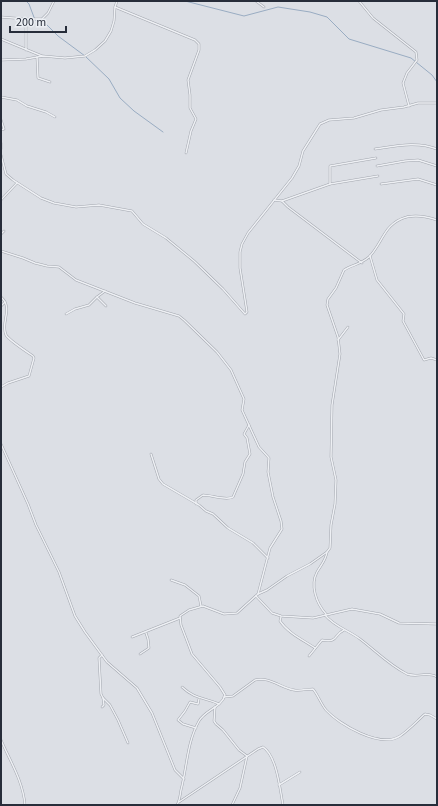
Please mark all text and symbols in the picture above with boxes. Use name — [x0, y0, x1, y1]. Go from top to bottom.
scale bar — [10, 8, 66, 34]
text: 200 m — [16, 14, 46, 31]

